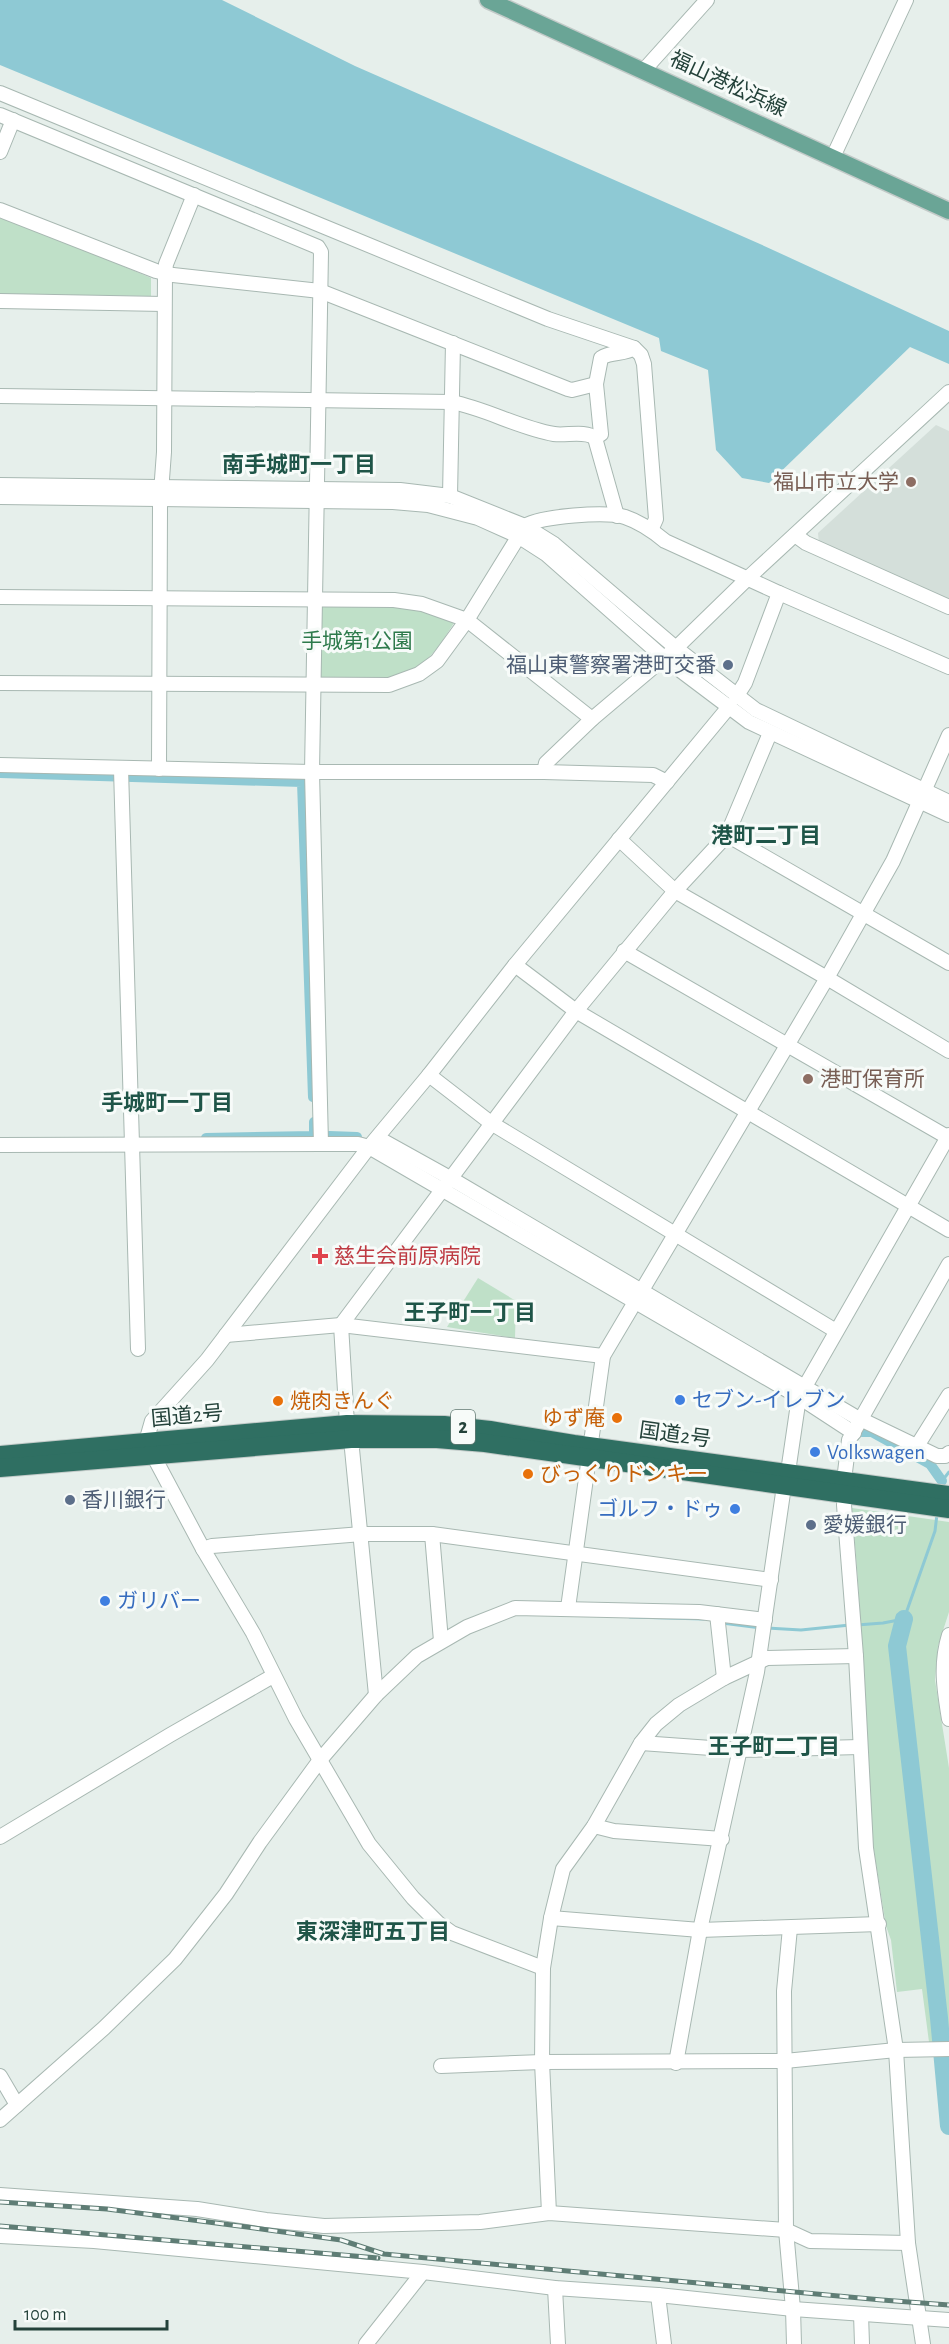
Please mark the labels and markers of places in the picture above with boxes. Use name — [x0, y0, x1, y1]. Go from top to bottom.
place label: 福山市立大学 — [773, 471, 899, 493]
marker: 福山市立大学 — [904, 475, 918, 489]
place label: 福山東警察署港町交番 — [506, 654, 716, 676]
marker: 福山東警察署港町交番 — [721, 658, 735, 672]
place label: 港町保育所 — [820, 1068, 925, 1090]
marker: 港町保育所 — [801, 1072, 815, 1086]
place label: 慈生会前原病院 — [334, 1245, 481, 1267]
marker: 慈生会前原病院 — [311, 1247, 329, 1265]
place label: セブン-イレブン — [692, 1388, 845, 1411]
place label: 焼肉きんぐ — [290, 1390, 395, 1412]
marker: セブン-イレブン — [673, 1393, 687, 1407]
marker: 焼肉きんぐ — [271, 1394, 285, 1408]
place label: ゆず庵 — [542, 1407, 605, 1429]
marker: ゆず庵 — [610, 1411, 624, 1425]
place label: Volkswagen — [827, 1442, 925, 1463]
marker: Volkswagen — [808, 1445, 822, 1459]
place label: びっくりドンキー — [540, 1464, 708, 1485]
marker: びっくりドンキー — [521, 1467, 535, 1481]
place label: 香川銀行 — [82, 1489, 166, 1511]
marker: 香川銀行 — [63, 1493, 77, 1507]
place label: ゴルフ・ドゥ — [597, 1498, 723, 1520]
marker: ゴルフ・ドゥ — [728, 1502, 742, 1516]
place label: 愛媛銀行 — [823, 1514, 907, 1536]
marker: 愛媛銀行 — [804, 1518, 818, 1532]
place label: ガリバー — [117, 1590, 201, 1612]
marker: ガリバー — [98, 1594, 112, 1608]

